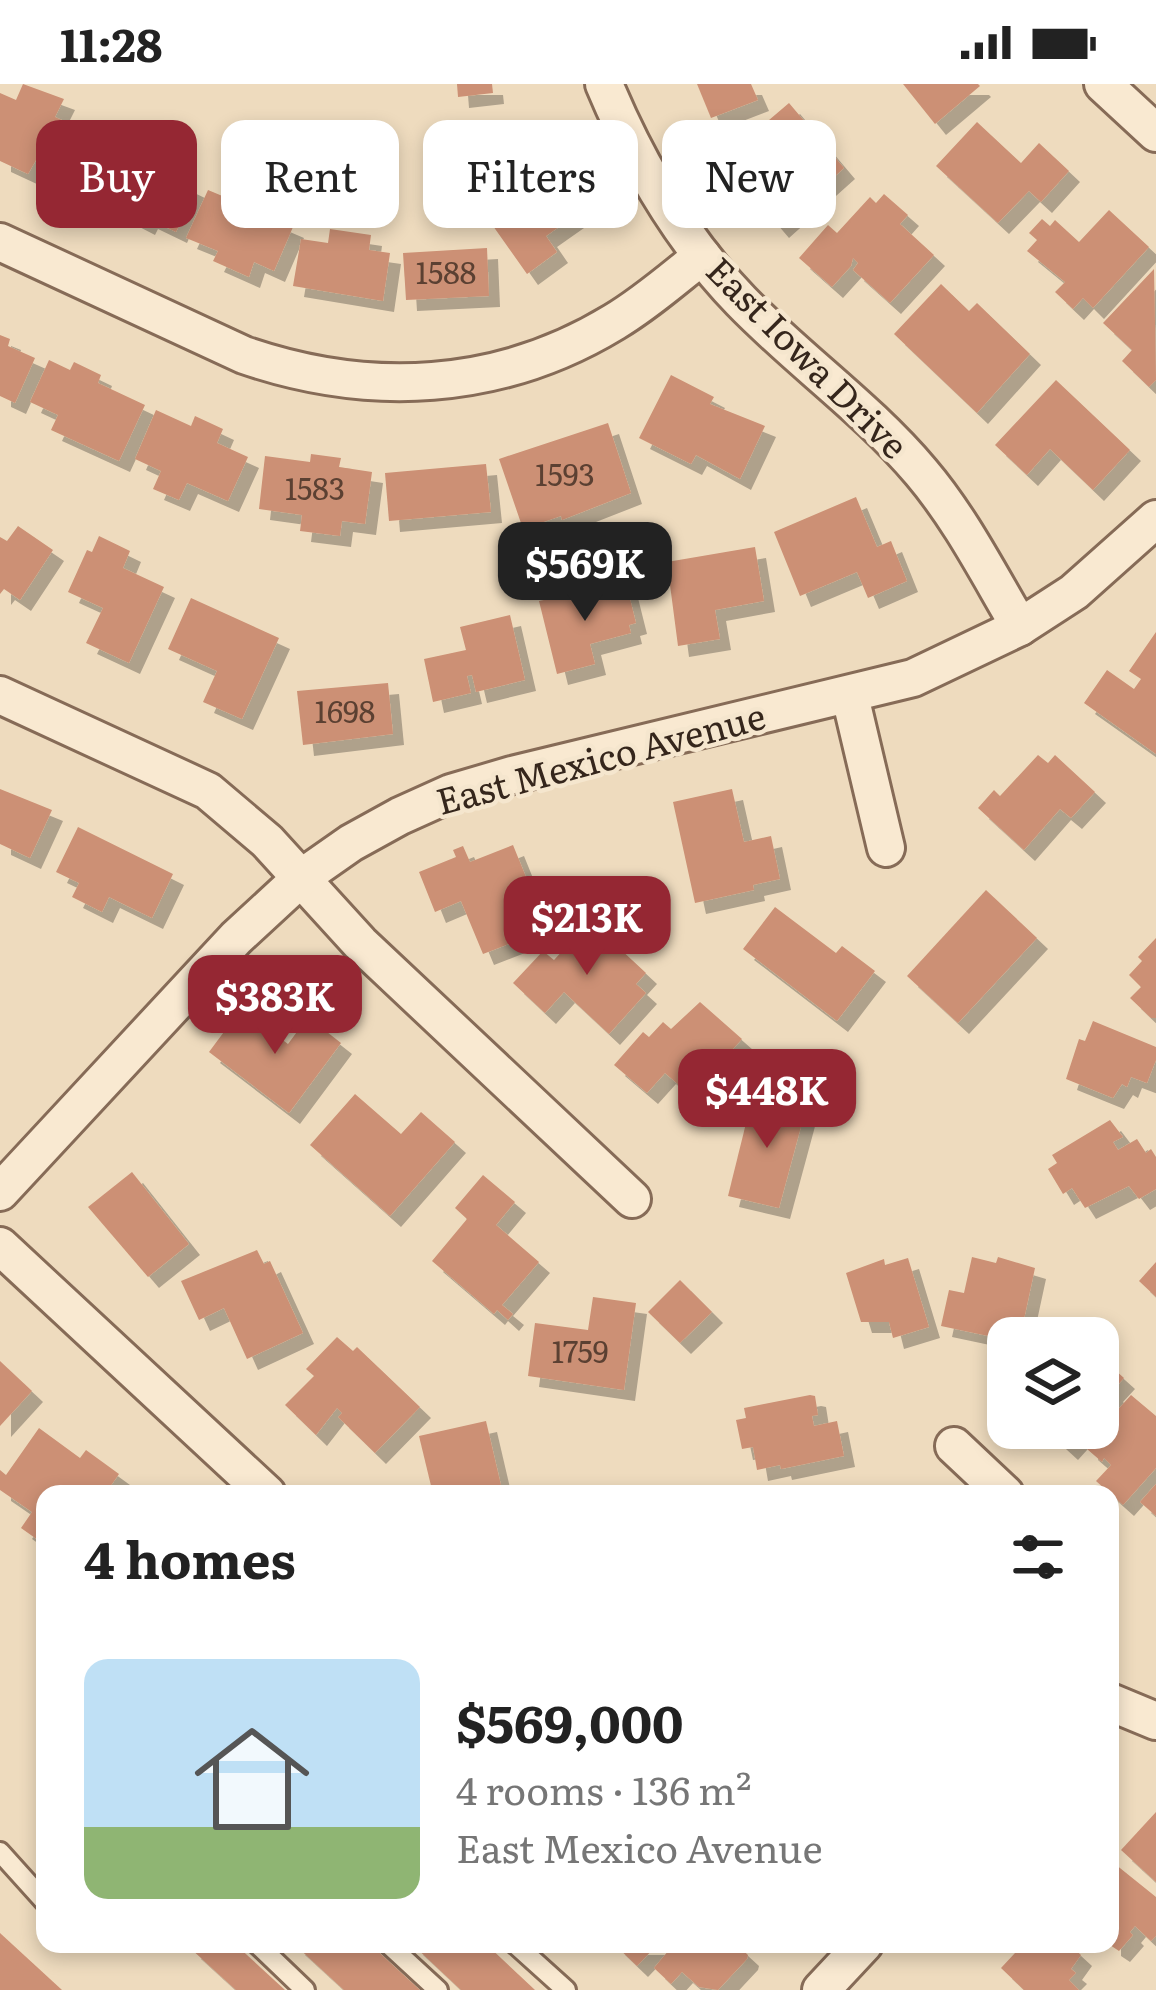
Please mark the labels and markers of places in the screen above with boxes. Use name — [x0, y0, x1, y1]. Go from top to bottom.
pin: $569K — [501, 522, 669, 624]
pin: $213K — [503, 876, 671, 978]
pin: $383K — [191, 955, 359, 1057]
pin: $448K — [683, 1049, 851, 1151]

